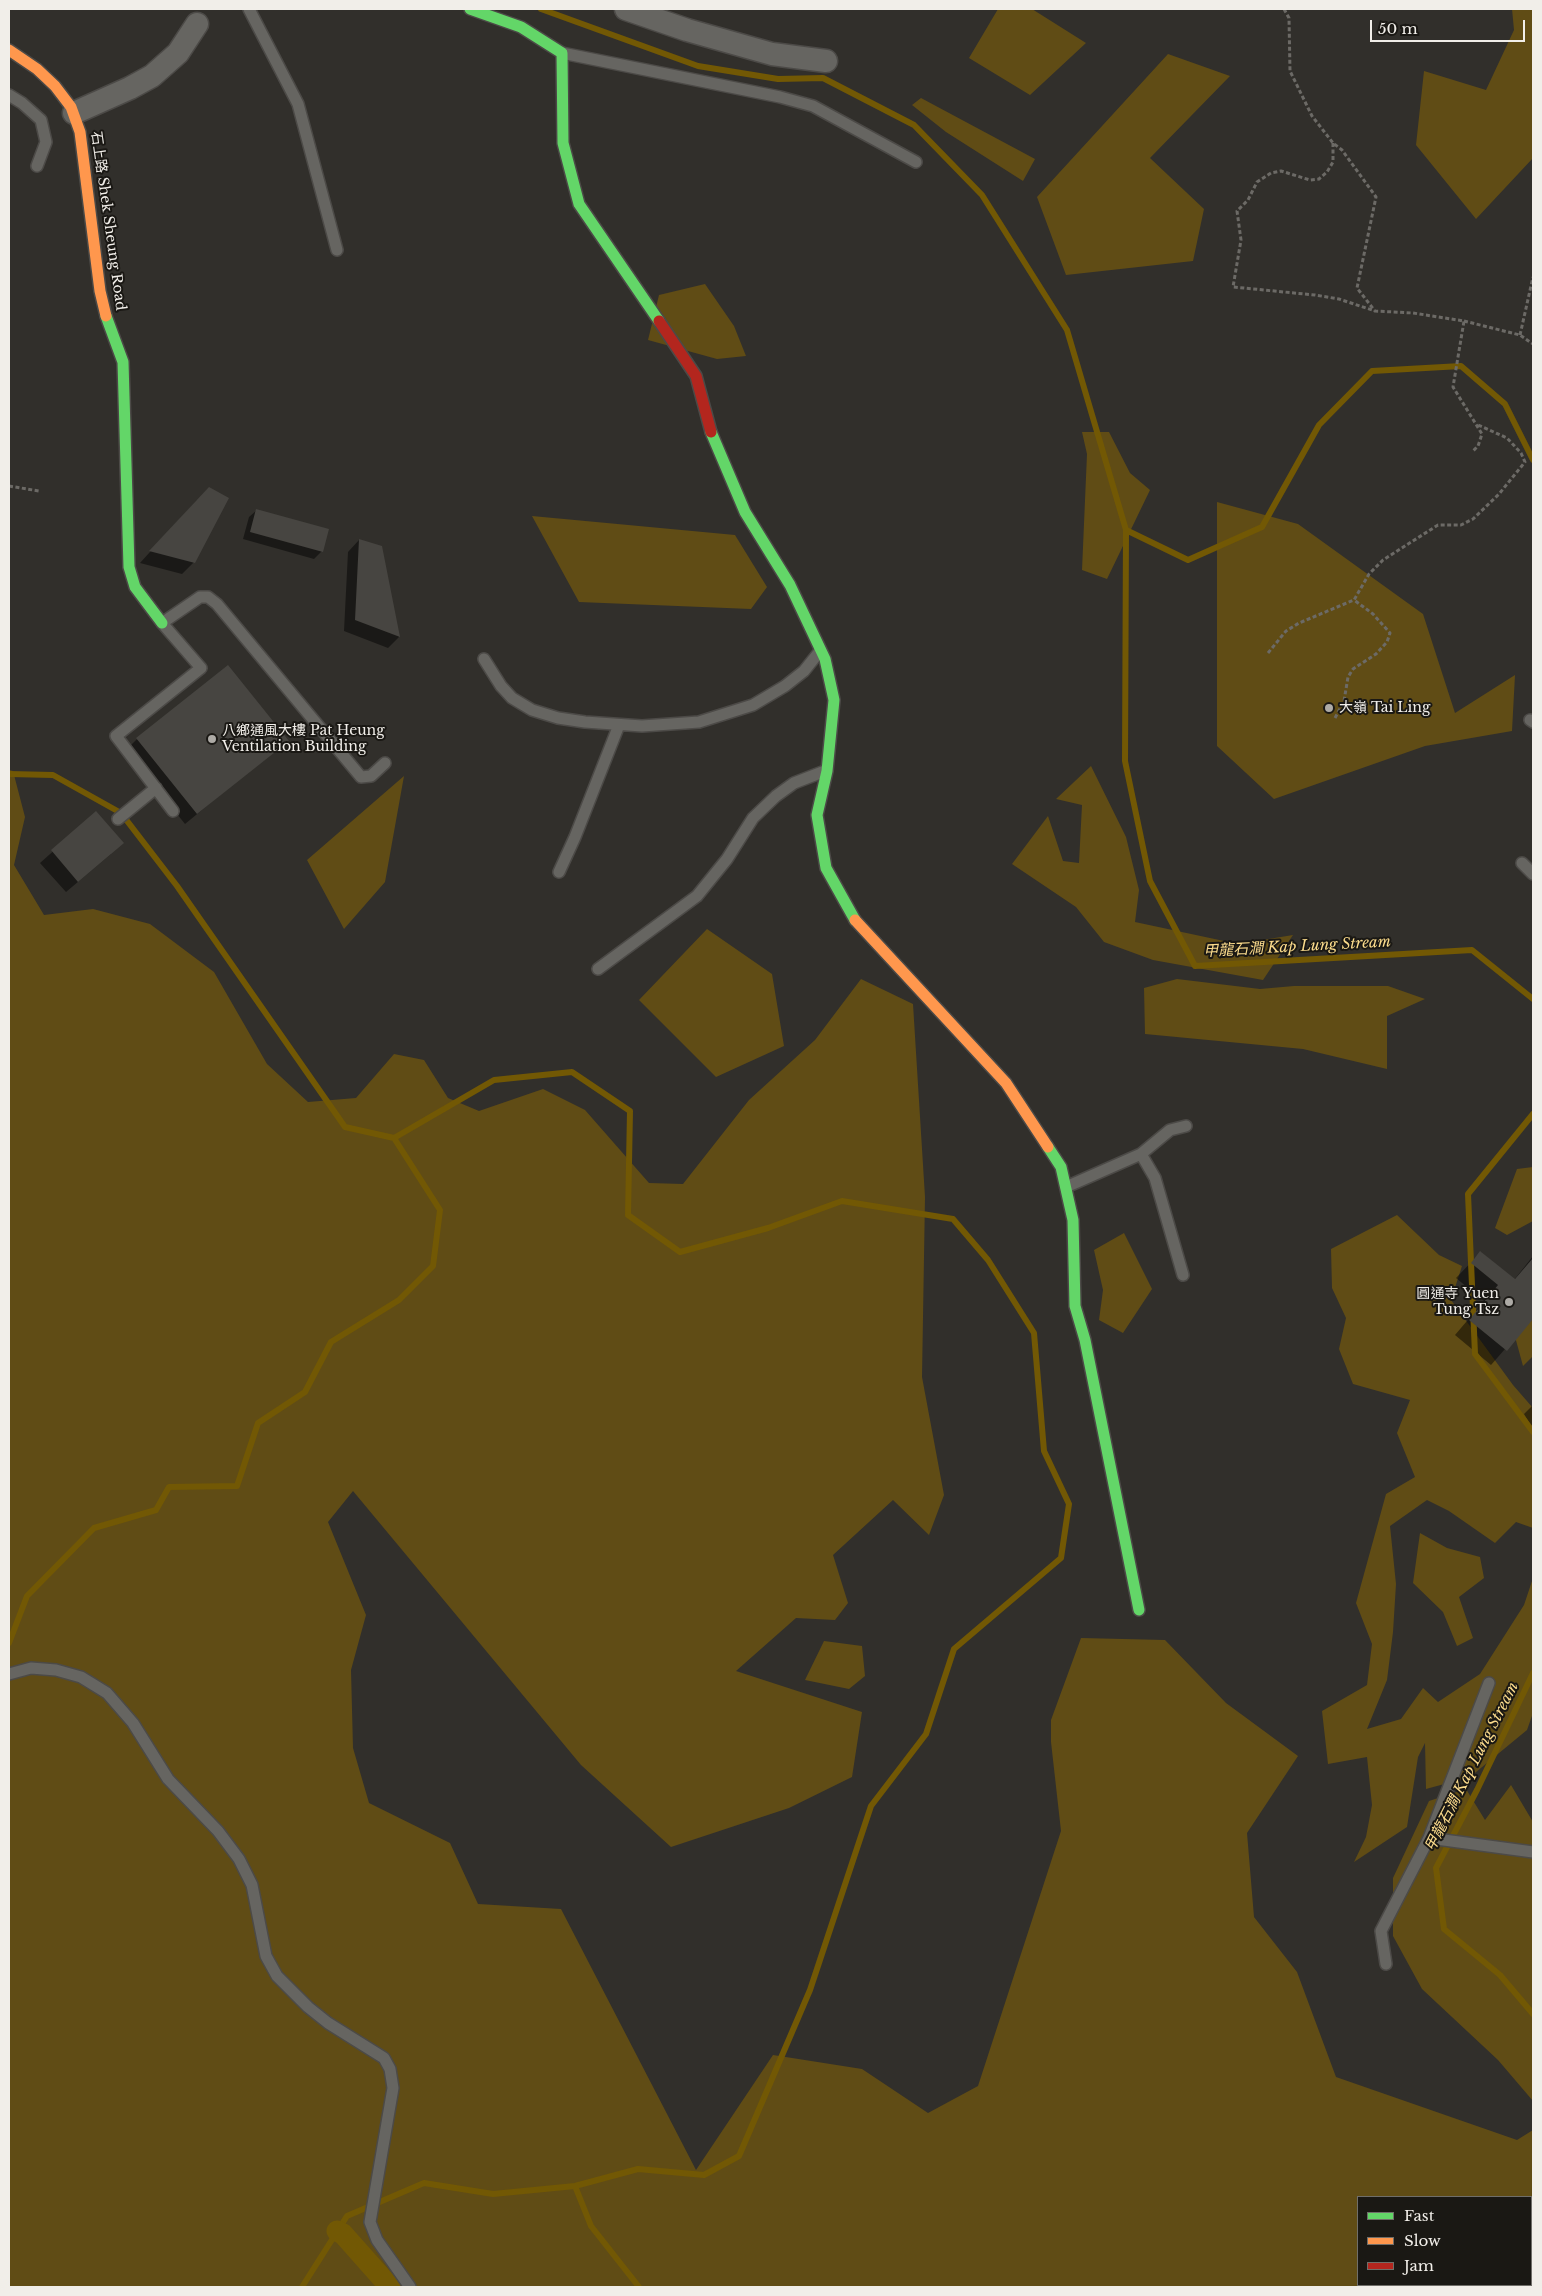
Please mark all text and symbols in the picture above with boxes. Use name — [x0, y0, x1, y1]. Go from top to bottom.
scale bar — [1372, 10, 1527, 42]
text: 50 m — [1378, 19, 1418, 38]
street label: 石上路 Shek Sheung Road — [87, 130, 129, 312]
place label: 大嶺 Tai Ling — [1339, 700, 1430, 716]
marker: 大嶺 Tai Ling — [1323, 702, 1335, 714]
place label: 八鄉通風大樓 Pat Heung Ventilation Building — [222, 723, 385, 756]
marker: 八鄉通風大樓 Pat Heung Ventilation Building — [206, 733, 218, 745]
water label: 甲龍石澗 Kap Lung Stream — [1203, 933, 1391, 961]
place label: 圓通寺 Yuen Tung Tsz — [1416, 1286, 1499, 1318]
marker: 圓通寺 Yuen Tung Tsz — [1503, 1296, 1515, 1308]
water label: 甲龍石澗 Kap Lung Stream — [1421, 1679, 1523, 1855]
legend — [1357, 2196, 1532, 2286]
text: Fast — [1404, 2206, 1434, 2225]
text: Slow — [1404, 2231, 1441, 2250]
text: Jam — [1404, 2256, 1434, 2275]

